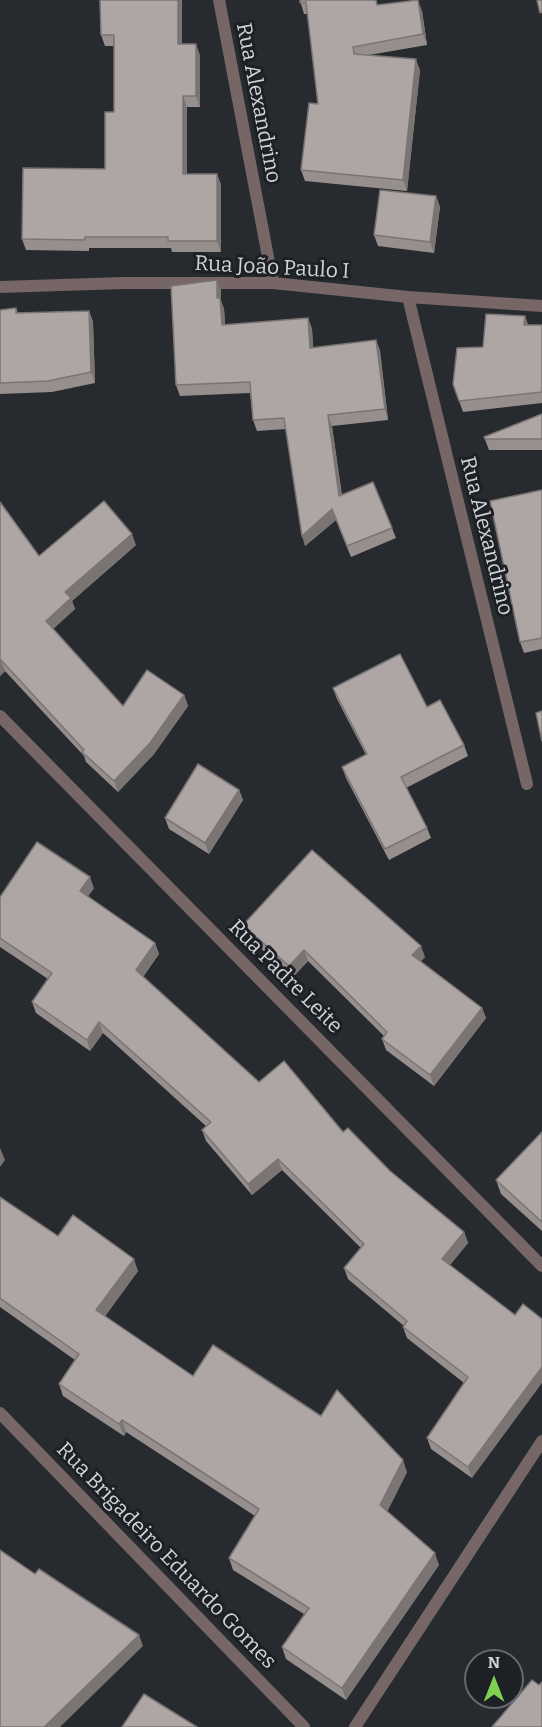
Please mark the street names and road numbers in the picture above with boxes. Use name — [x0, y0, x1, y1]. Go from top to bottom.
street label: Rua Alexandrino — [230, 21, 286, 185]
street label: Rua João Paulo I — [194, 251, 350, 285]
street label: Rua Alexandrino — [454, 454, 518, 618]
street label: Rua Padre Leite — [223, 915, 347, 1039]
street label: Rua Brigadeiro Eduardo Gomes — [51, 1438, 281, 1674]

